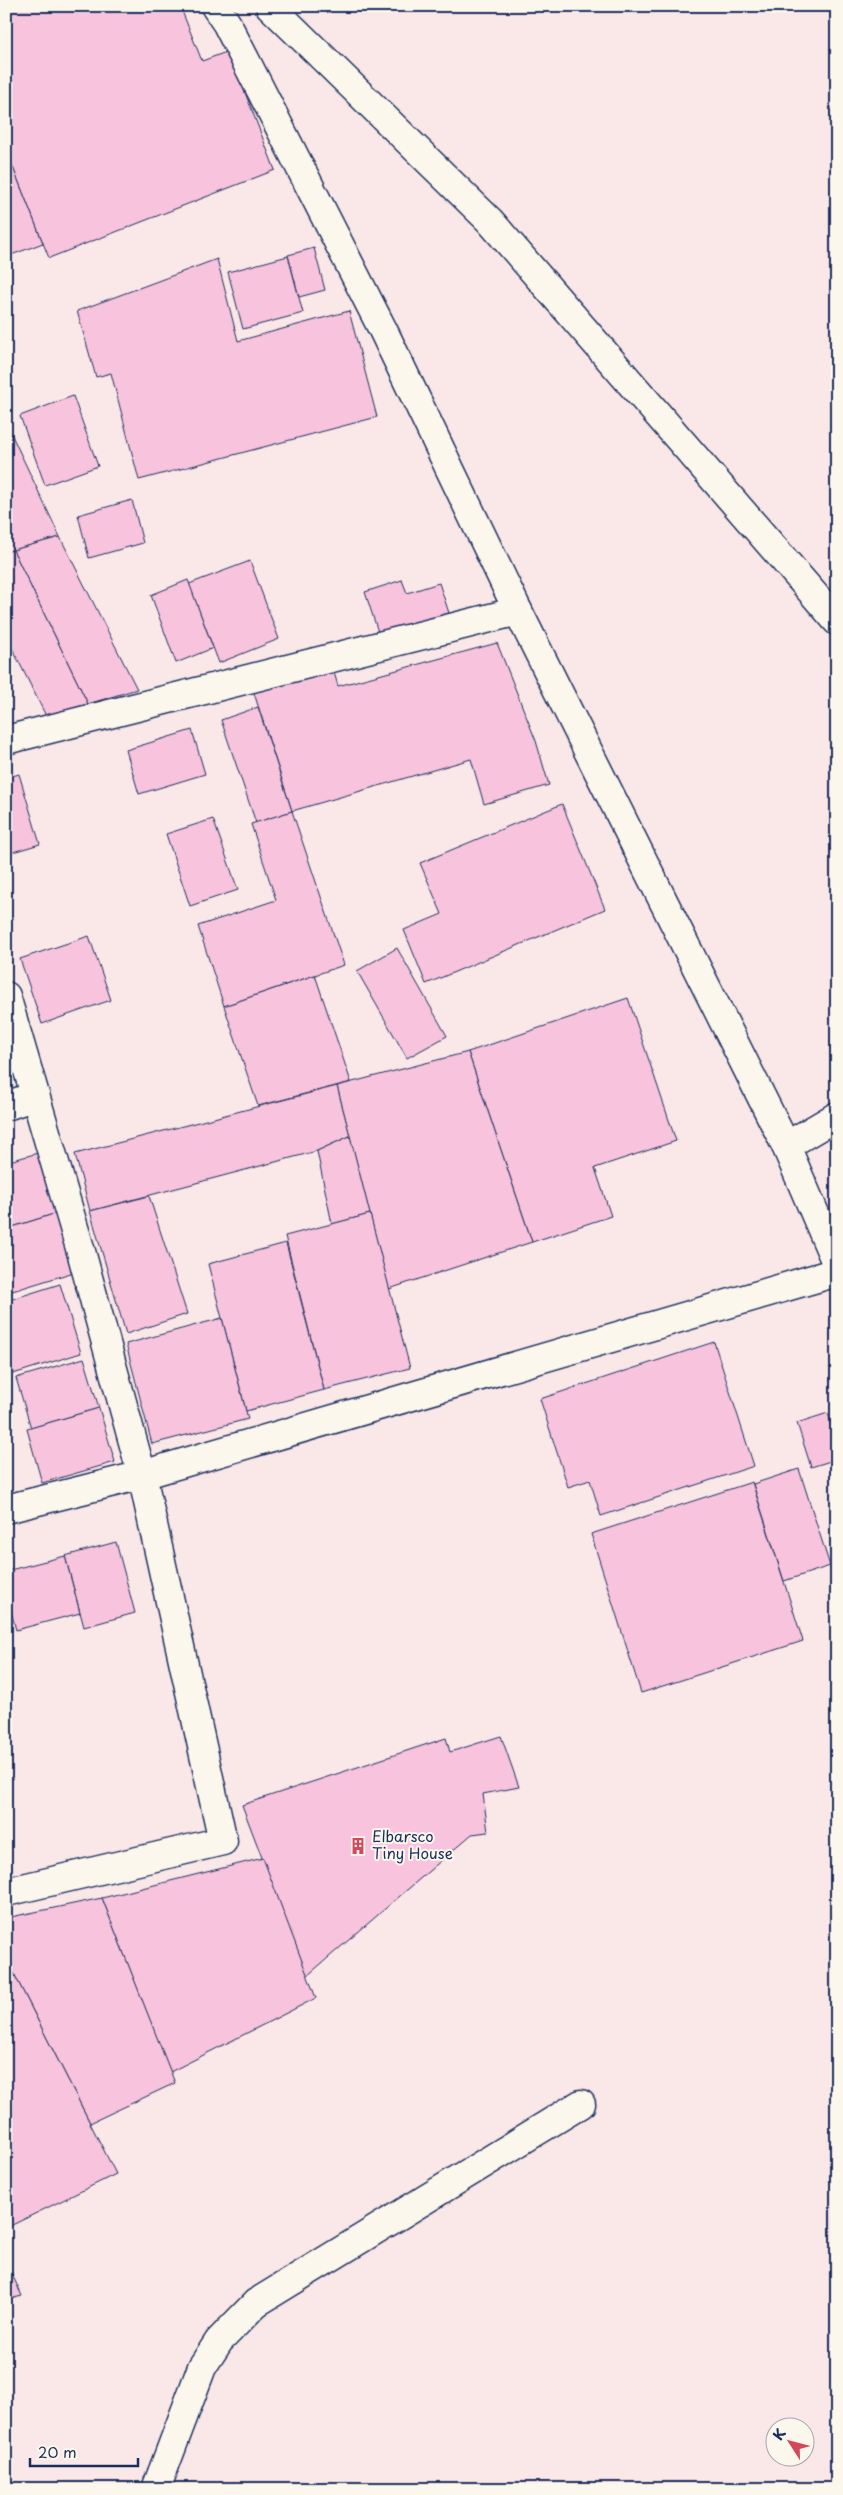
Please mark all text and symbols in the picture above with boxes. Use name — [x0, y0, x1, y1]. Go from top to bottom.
place label: Elbarsco Tiny House — [372, 1824, 453, 1864]
building icon: Elbarsco Tiny House — [348, 1836, 368, 1856]
north arrow — [766, 2418, 816, 2468]
text: K — [768, 2424, 791, 2444]
scale bar — [30, 2435, 138, 2467]
text: 20 m — [38, 2440, 77, 2463]

